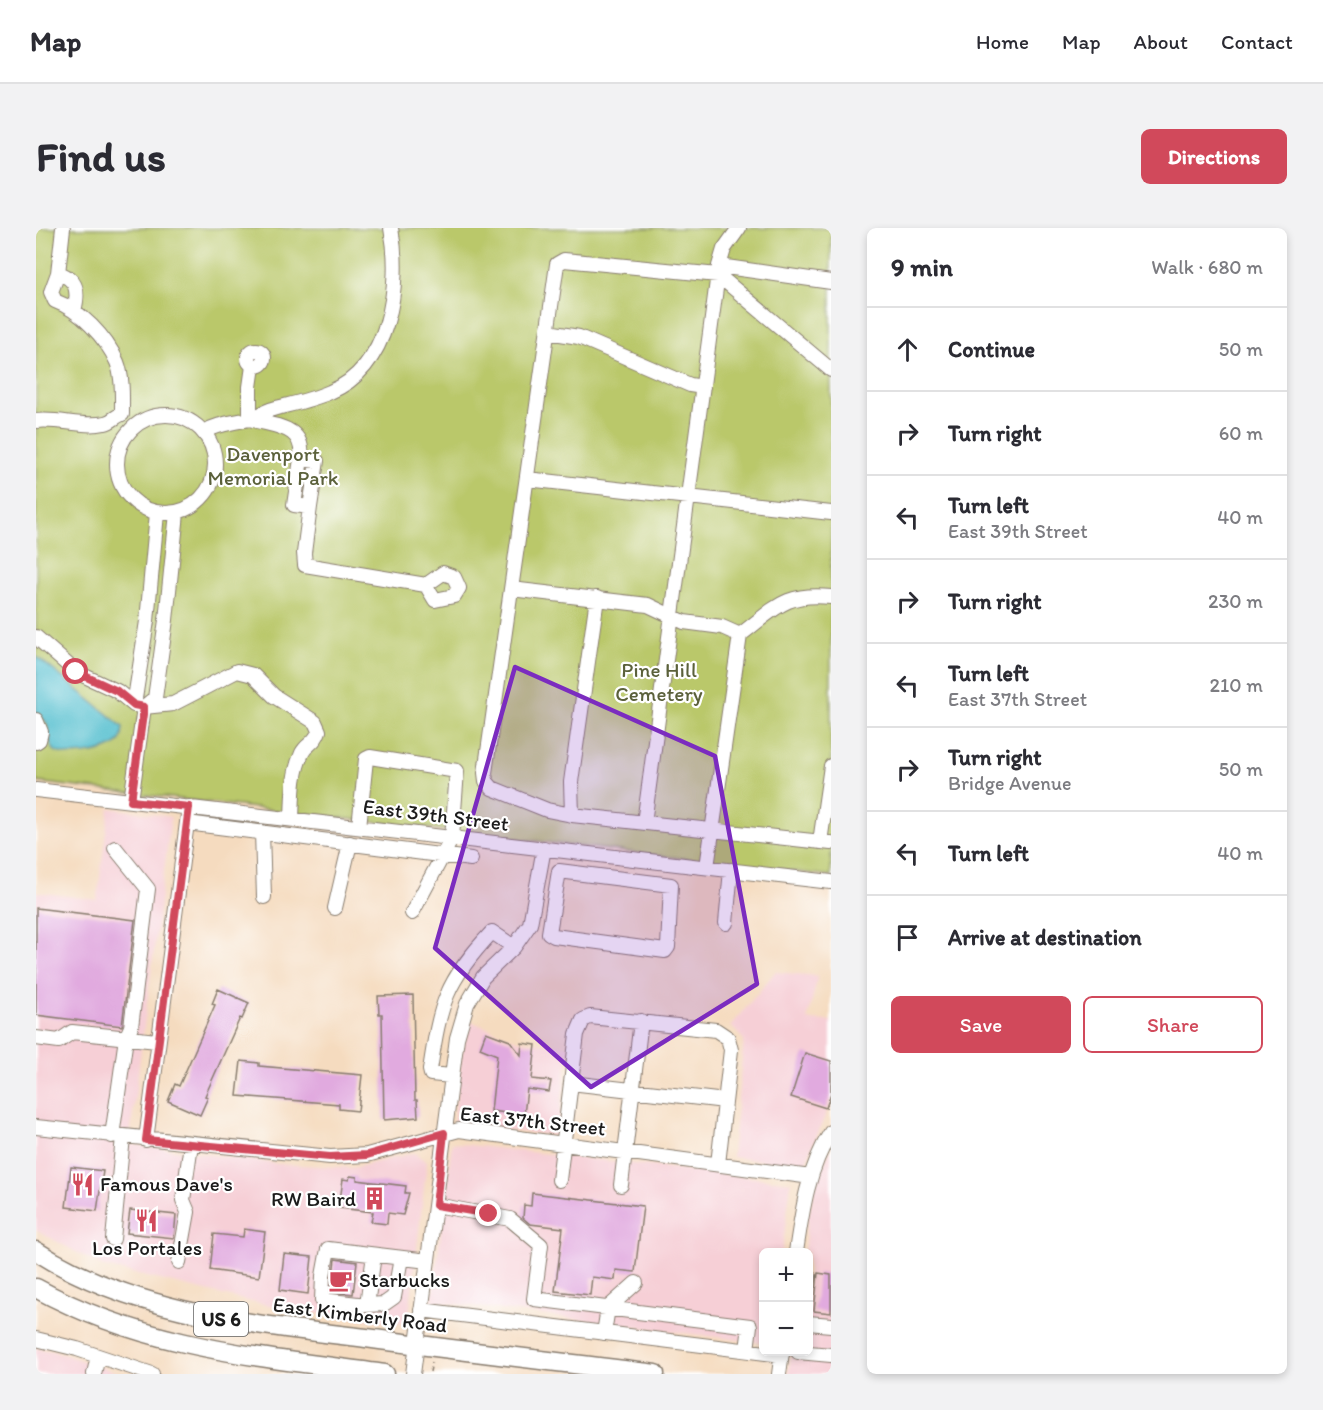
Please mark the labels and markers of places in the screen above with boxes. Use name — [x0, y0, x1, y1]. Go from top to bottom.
restaurant icon: Famous Dave's — [69, 1171, 95, 1197]
place label: Famous Dave's — [100, 1171, 233, 1196]
place label: RW Baird — [271, 1186, 356, 1211]
building icon: RW Baird — [361, 1186, 387, 1212]
restaurant icon: Los Portales — [134, 1207, 160, 1233]
place label: Los Portales — [92, 1235, 202, 1260]
cafe icon: Starbucks — [328, 1267, 354, 1293]
place label: Starbucks — [359, 1267, 450, 1292]

